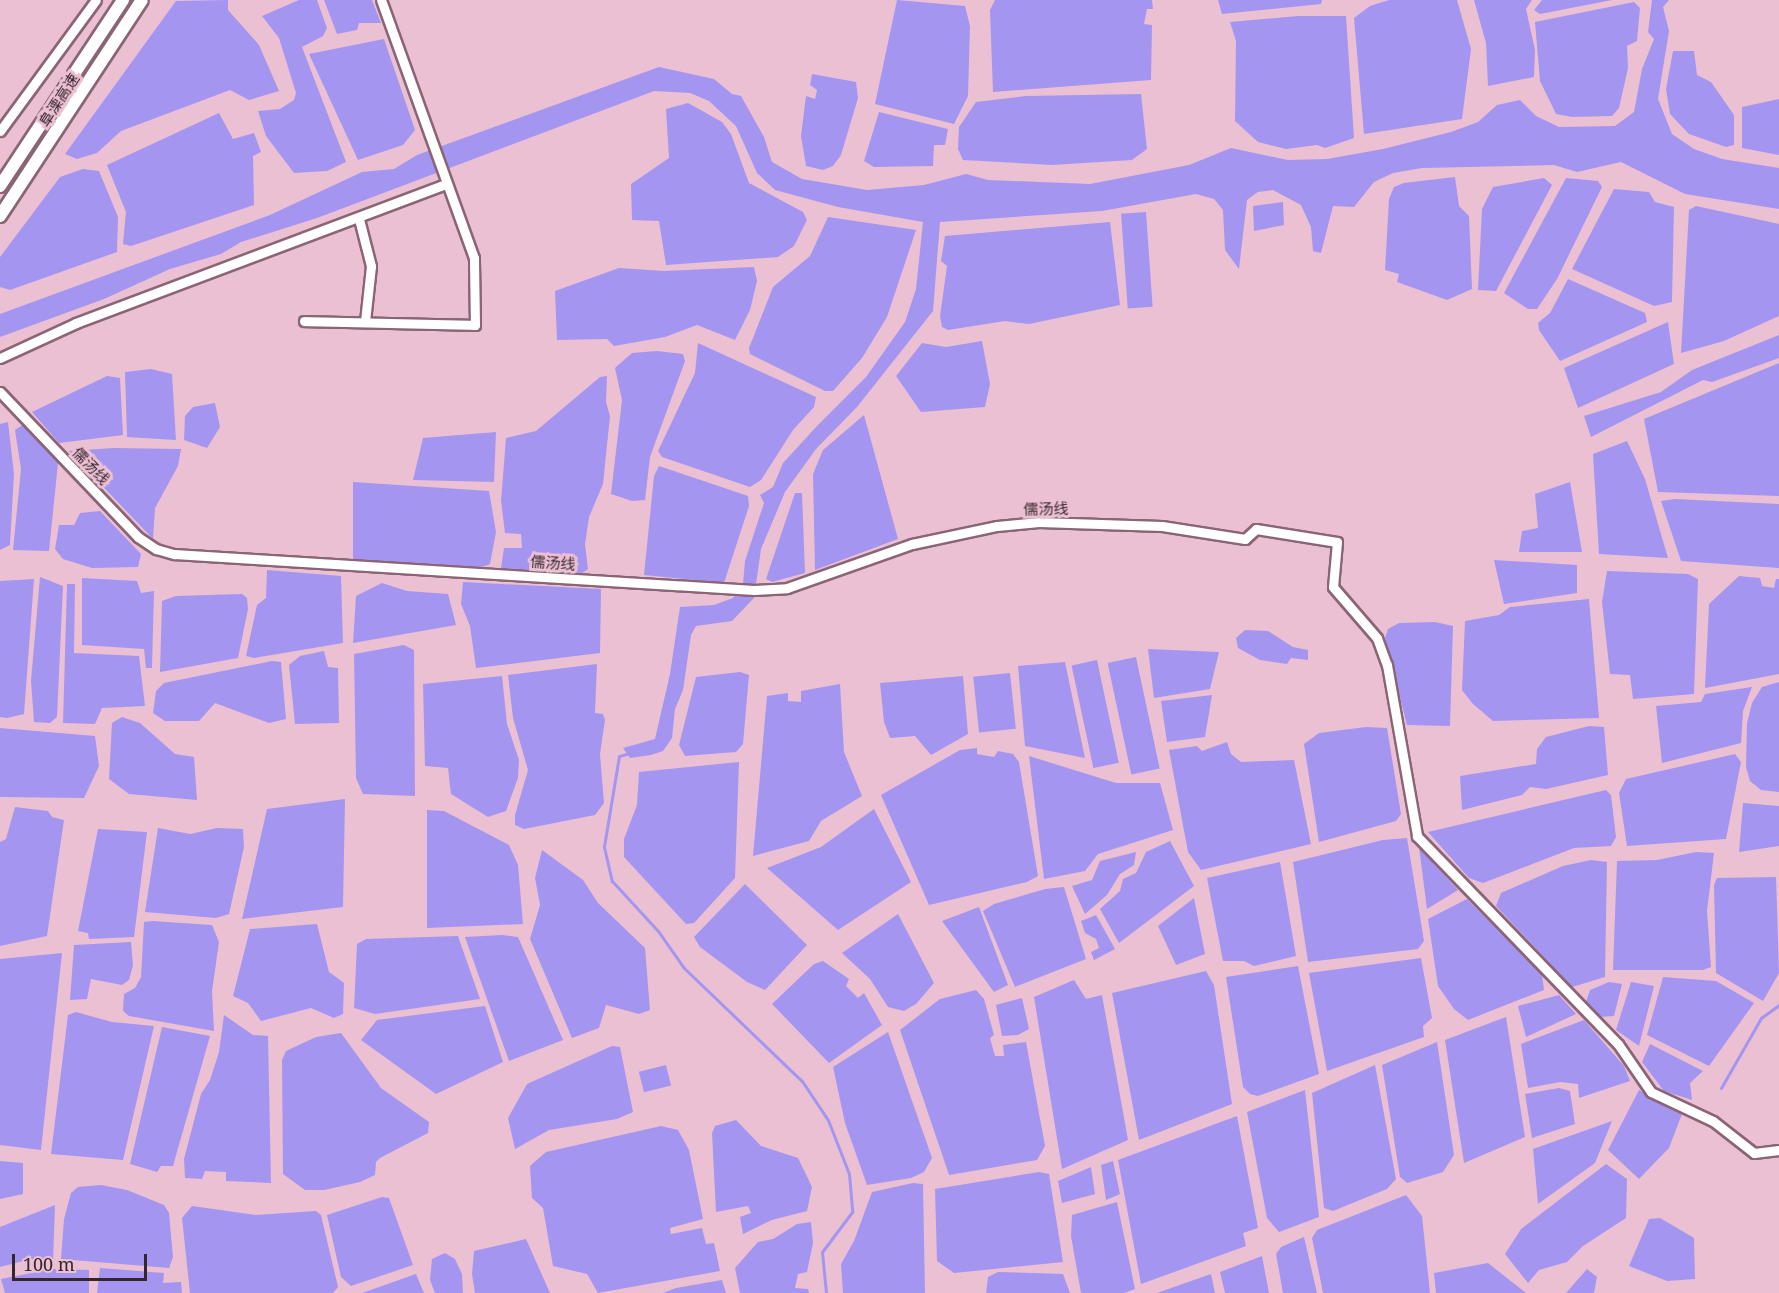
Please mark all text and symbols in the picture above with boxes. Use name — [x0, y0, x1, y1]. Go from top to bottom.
street label: 阜溧高速 — [35, 70, 83, 130]
street label: 儒汤线 — [69, 444, 113, 488]
street label: 儒汤线 — [1023, 500, 1069, 518]
street label: 儒汤线 — [530, 552, 576, 574]
scale bar — [15, 1242, 150, 1280]
text: 100 m — [23, 1252, 75, 1276]

